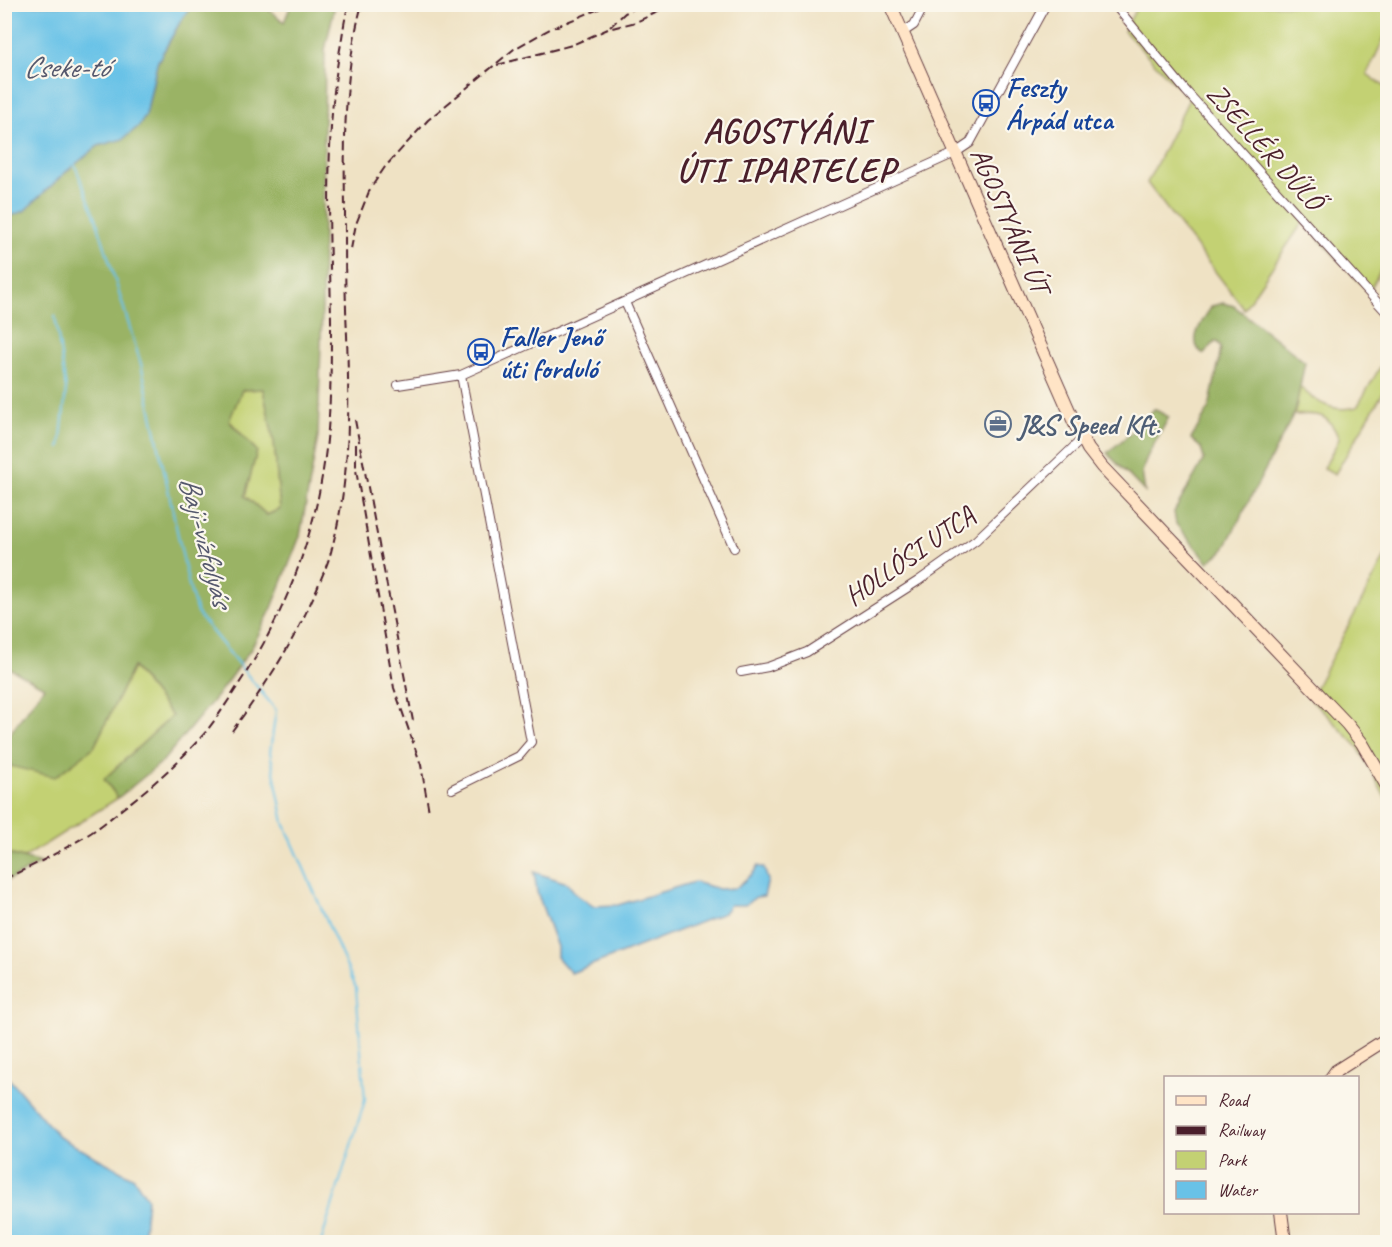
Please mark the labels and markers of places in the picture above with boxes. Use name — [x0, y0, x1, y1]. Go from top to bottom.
place label: Feszty Árpád utca — [1006, 70, 1115, 137]
bus stop icon: Feszty Árpád utca — [971, 88, 1001, 118]
place label: Faller Jenő úti forduló — [500, 319, 607, 386]
bus stop icon: Faller Jenő úti forduló — [466, 337, 496, 367]
place label: J&S Speed Kft. — [1016, 407, 1161, 442]
office icon: J&S Speed Kft. — [983, 409, 1013, 439]

